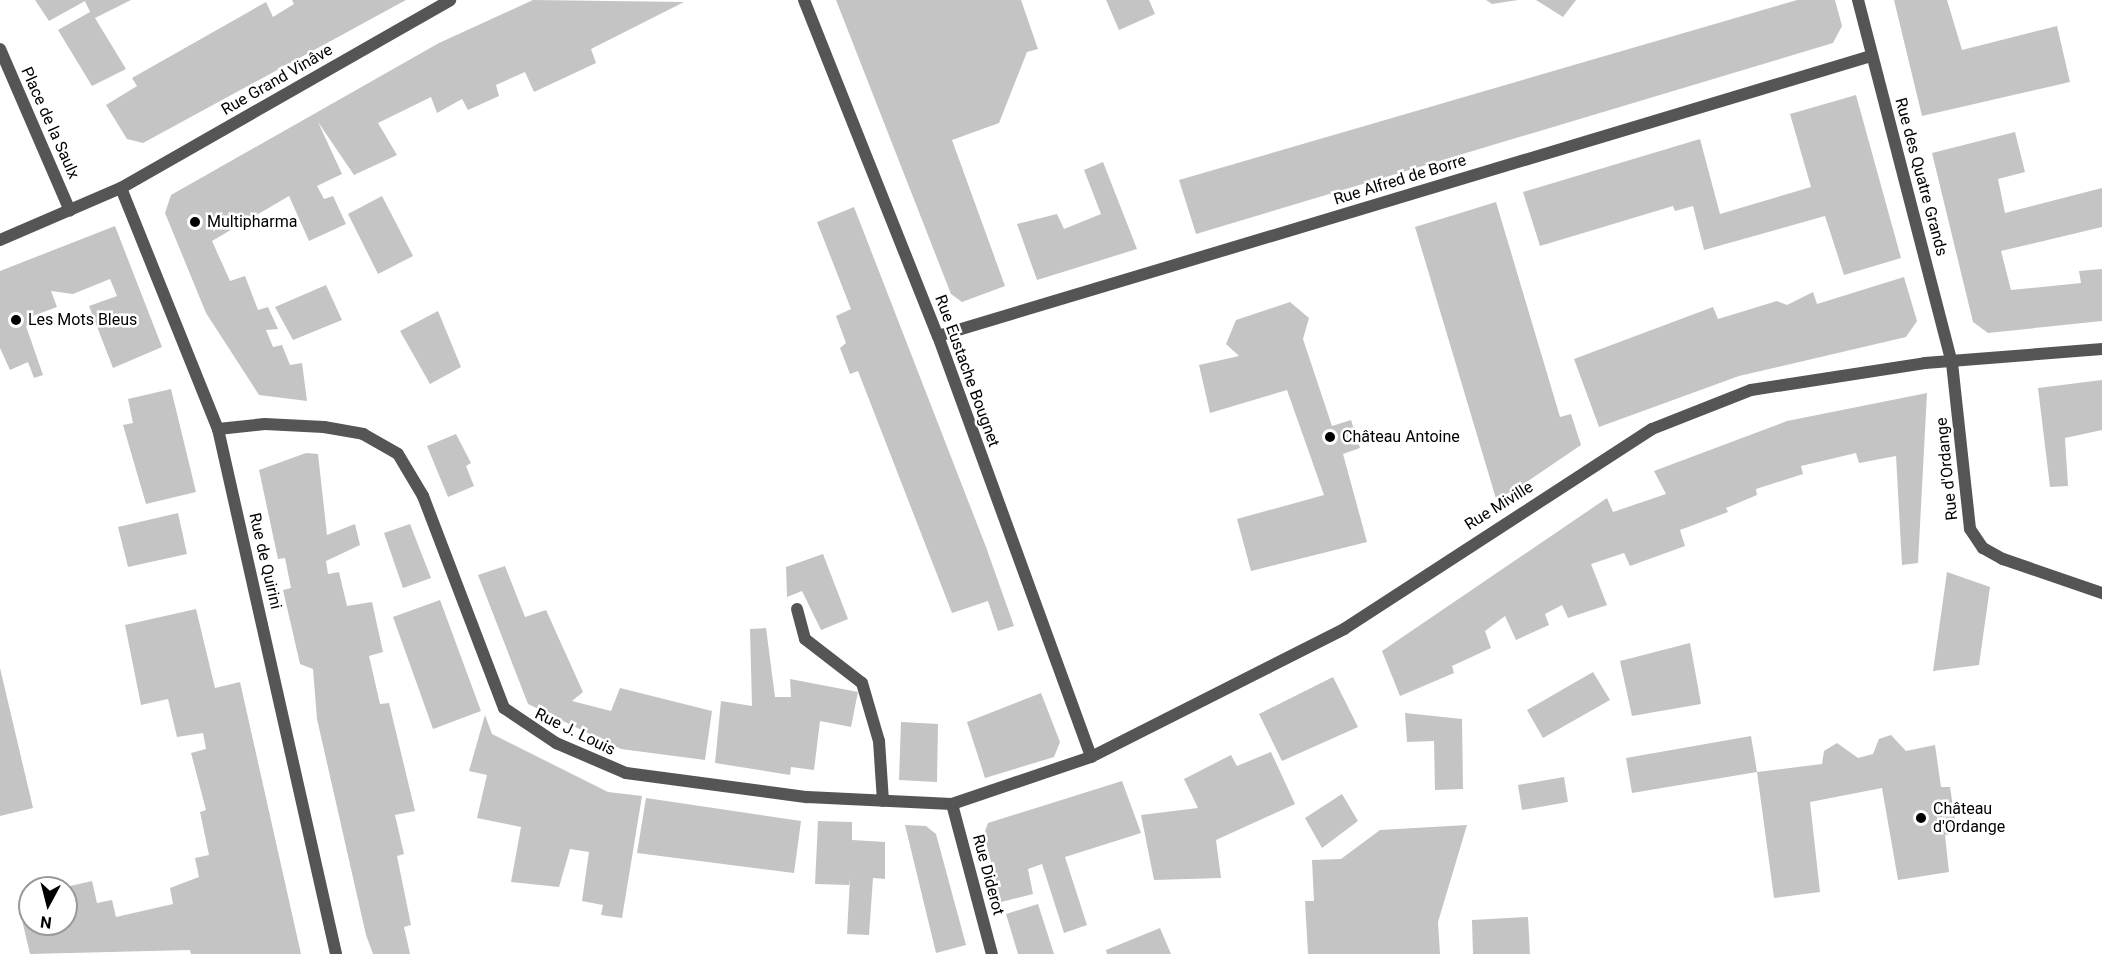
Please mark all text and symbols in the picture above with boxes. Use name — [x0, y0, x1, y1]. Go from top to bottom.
street label: Rue Grand Vinâve — [218, 40, 336, 120]
street label: Place de la Saulx — [17, 64, 83, 182]
street label: Rue des Quatre Grands — [1891, 96, 1951, 258]
street label: Rue Alfred de Borre — [1331, 151, 1469, 209]
place label: Multipharma — [207, 212, 297, 232]
marker: Multipharma — [188, 215, 202, 229]
street label: Rue Eustache Bougnet — [931, 292, 1003, 450]
place label: Les Mots Bleus — [28, 310, 137, 330]
marker: Les Mots Bleus — [9, 313, 23, 327]
street label: Rue d'Ordange — [1932, 417, 1962, 521]
place label: Château Antoine — [1342, 427, 1460, 447]
marker: Château Antoine — [1323, 430, 1337, 444]
street label: Rue Miville — [1461, 477, 1537, 535]
street label: Rue de Quirini — [245, 511, 285, 611]
street label: Rue J. Louis — [532, 704, 618, 760]
place label: Château d'Ordange — [1933, 799, 2005, 837]
marker: Château d'Ordange — [1914, 811, 1928, 825]
street label: Rue Diderot — [968, 833, 1008, 917]
north arrow — [18, 876, 78, 936]
text: N — [39, 912, 53, 932]

